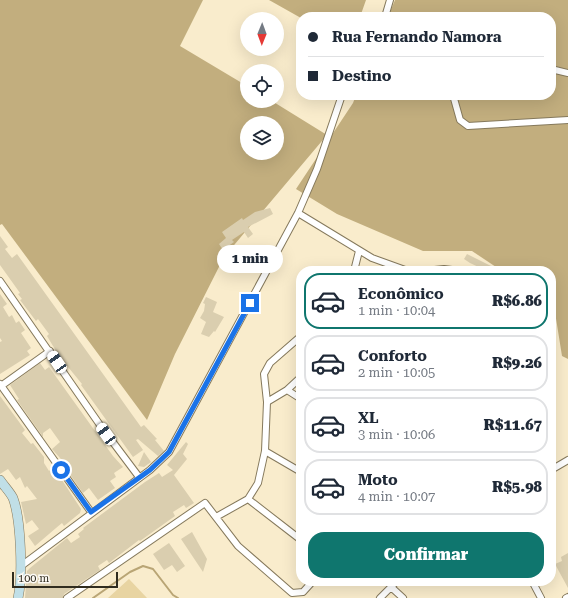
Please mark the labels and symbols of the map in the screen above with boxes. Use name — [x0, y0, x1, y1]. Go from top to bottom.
north arrow — [240, 12, 284, 56]
callout: 1 min — [217, 245, 283, 273]
route end — [241, 294, 259, 312]
car — [45, 349, 69, 375]
car — [94, 421, 118, 447]
route start — [52, 461, 70, 479]
scale bar — [12, 570, 118, 589]

